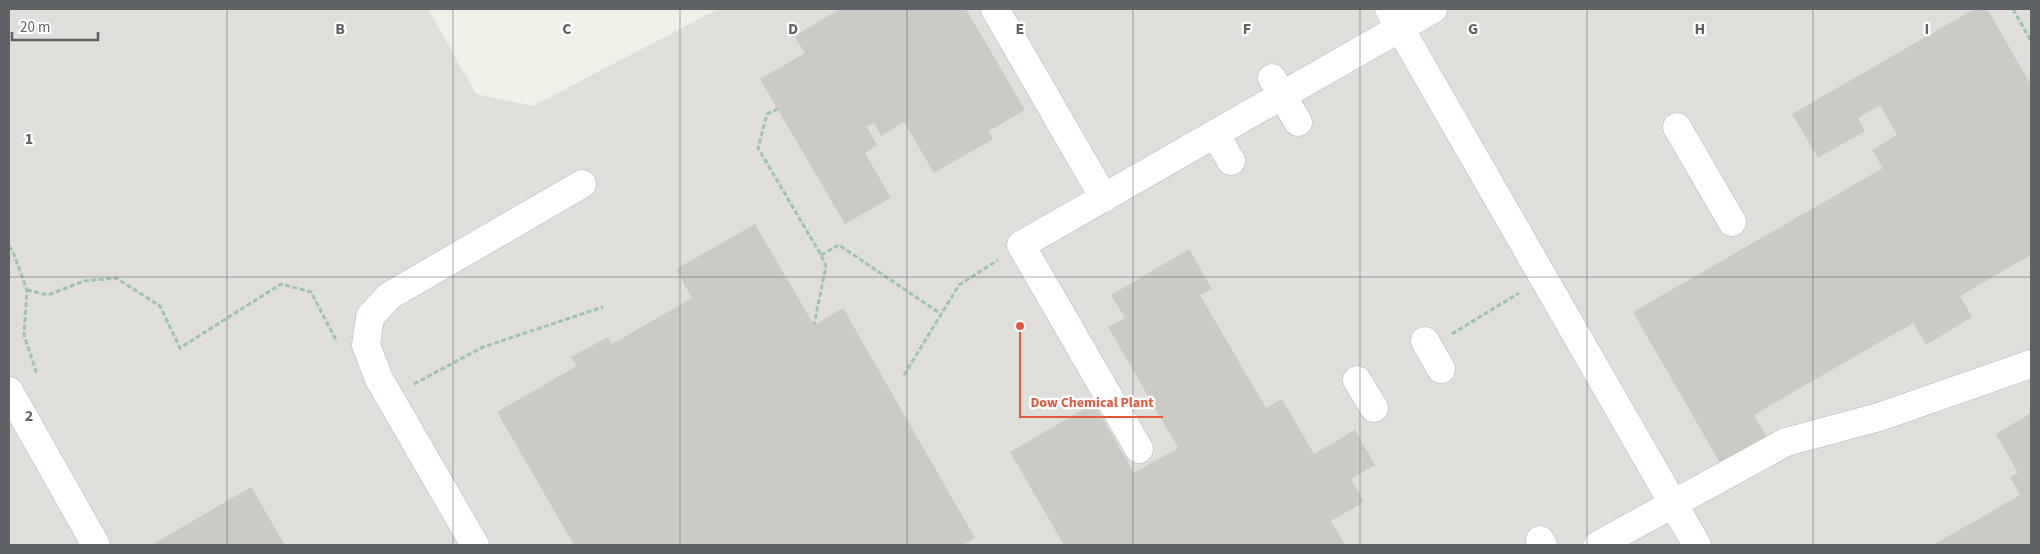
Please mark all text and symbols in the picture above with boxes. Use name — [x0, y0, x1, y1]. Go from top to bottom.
scale bar — [12, 10, 99, 42]
text: 20 m — [20, 17, 50, 38]
text: B — [335, 18, 345, 40]
text: C — [562, 18, 572, 40]
text: D — [788, 18, 798, 40]
text: E — [1016, 18, 1024, 40]
text: F — [1243, 18, 1251, 40]
text: G — [1468, 18, 1478, 40]
text: H — [1695, 18, 1705, 40]
text: I — [1925, 18, 1929, 40]
text: 1 — [25, 128, 33, 150]
callout: Dow Chemical Plant — [1020, 388, 1163, 417]
text: Dow Chemical Plant — [1030, 393, 1154, 413]
text: 2 — [25, 405, 33, 427]

